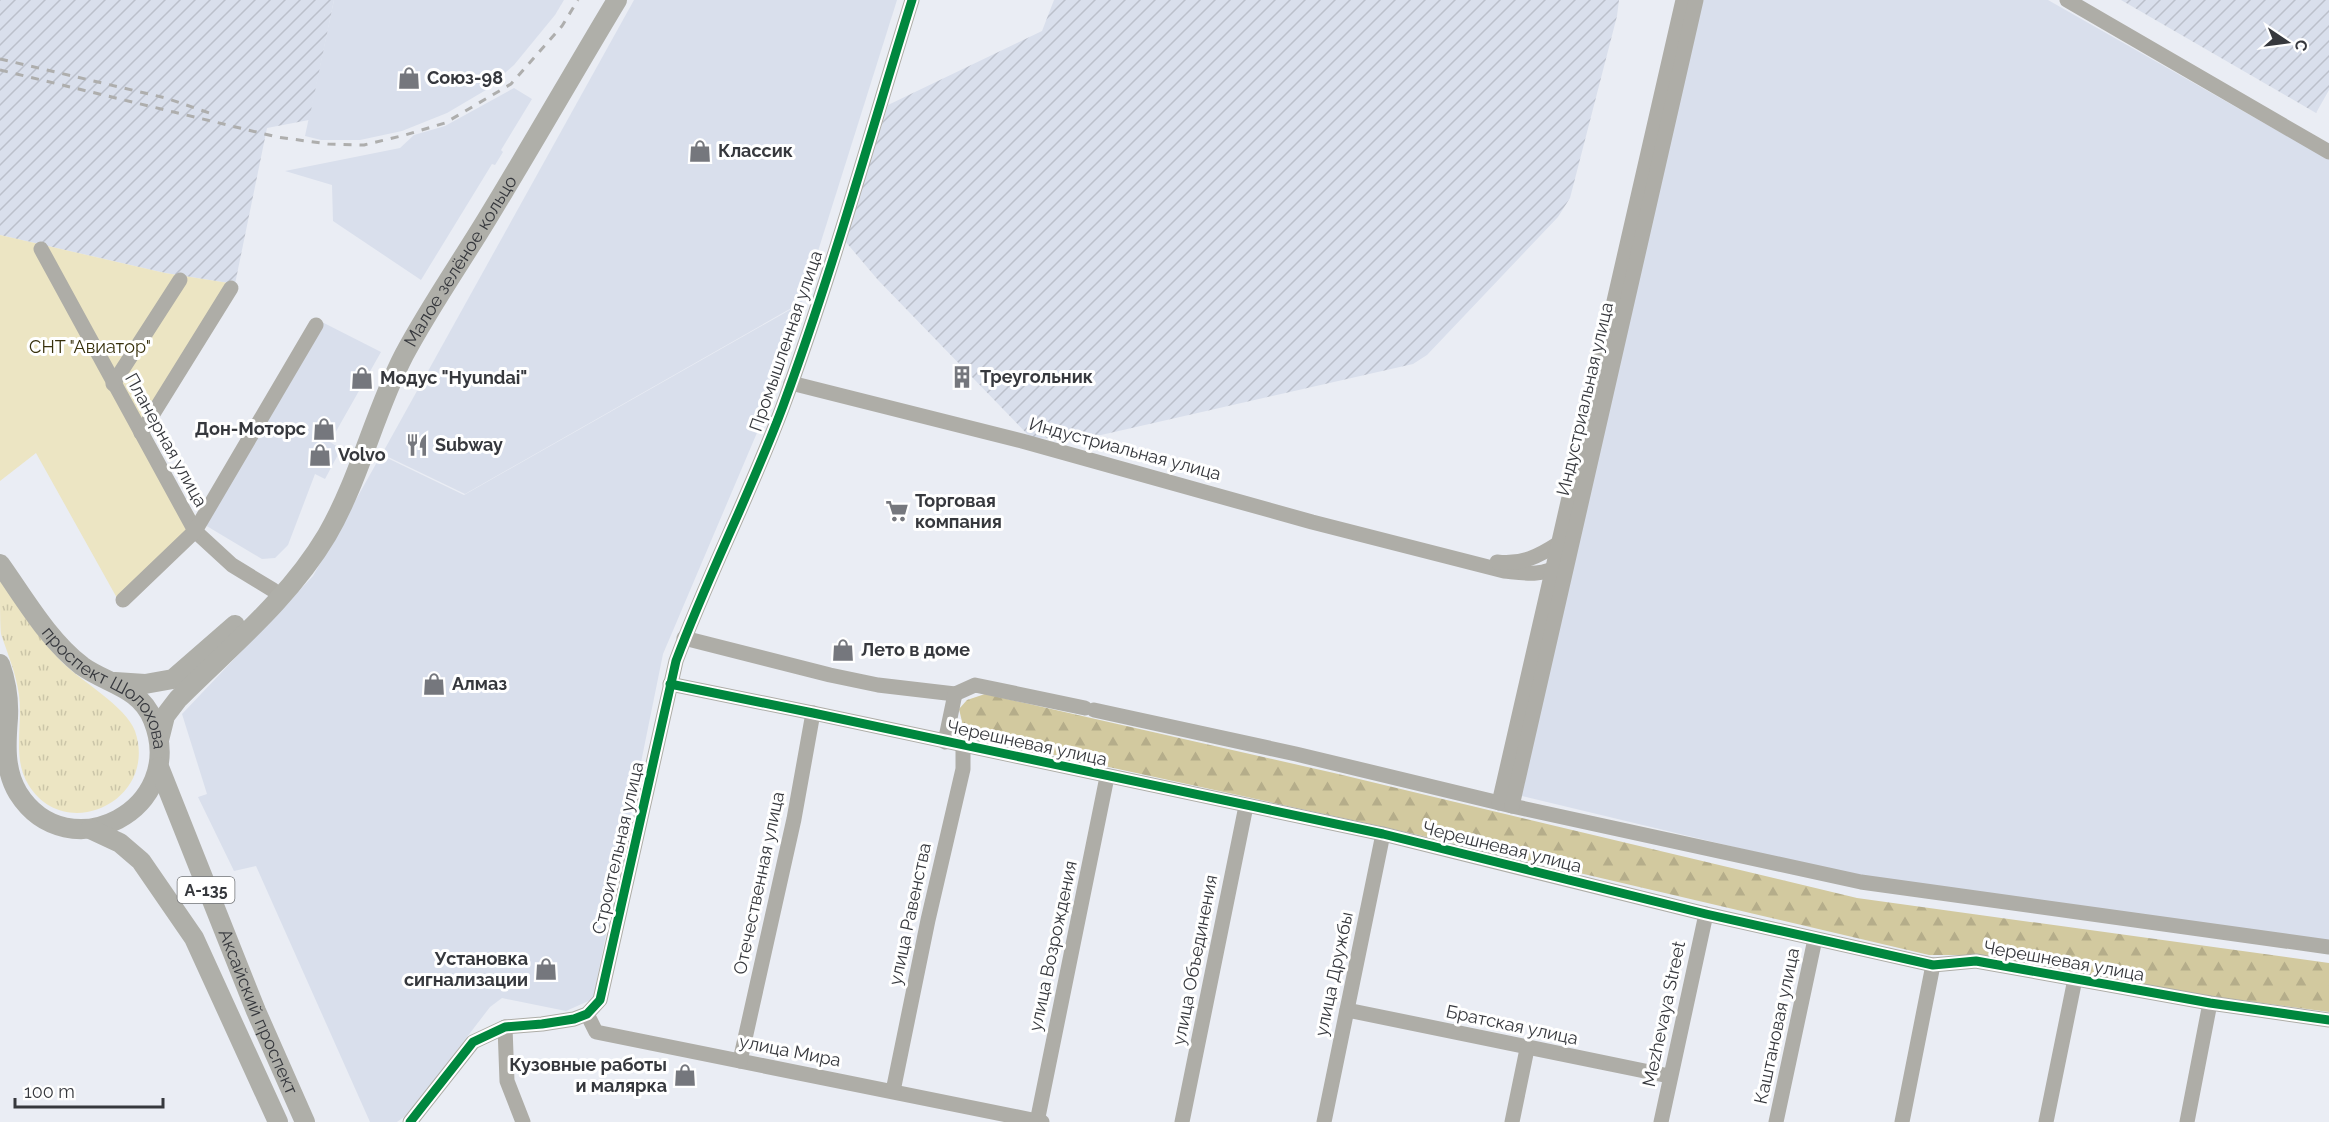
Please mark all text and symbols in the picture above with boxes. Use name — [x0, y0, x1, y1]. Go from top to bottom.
north arrow — [2257, 12, 2317, 72]
text: С — [2291, 38, 2312, 53]
shop icon: Союз-98 — [396, 65, 422, 91]
place label: Союз-98 — [427, 67, 503, 88]
shop icon: Классик — [687, 138, 713, 164]
place label: Классик — [718, 140, 793, 161]
street label: Малое зелёное кольцо — [400, 171, 521, 350]
street label: Промышленная улица — [745, 248, 826, 434]
street label: Индустриальная улица — [1552, 300, 1617, 498]
park label: СНТ "Авиатор" — [29, 336, 151, 357]
building icon: Треугольник — [949, 364, 975, 390]
shop icon: Модус "Hyundai" — [349, 365, 375, 391]
place label: Треугольник — [980, 366, 1093, 387]
place label: Модус "Hyundai" — [380, 367, 527, 388]
street label: Планерная улица — [121, 369, 212, 510]
street label: Индустриальная улица — [1027, 413, 1223, 484]
shop icon: Дон-Моторс — [311, 416, 337, 442]
place label: Дон-Моторс — [195, 418, 306, 439]
restaurant icon: Subway — [404, 432, 430, 458]
place label: Subway — [435, 434, 503, 455]
shop icon: Volvo — [307, 442, 333, 468]
place label: Volvo — [338, 444, 386, 465]
place label: Торговая компания — [915, 490, 1002, 532]
supermarket icon: Торговая компания — [884, 498, 910, 524]
street label: проспект Шолохова — [38, 622, 171, 750]
shop icon: Лето в доме — [830, 637, 856, 663]
place label: Лето в доме — [861, 639, 970, 660]
shop icon: Алмаз — [421, 671, 447, 697]
place label: Алмаз — [452, 673, 507, 694]
street label: Черешневая улица — [945, 715, 1109, 770]
street label: Строительная улица — [587, 760, 648, 936]
street label: Отечественная улица — [729, 790, 788, 976]
street label: Черешневая улица — [1420, 817, 1584, 876]
street label: улица Равенства — [884, 841, 935, 987]
street label: улица Возрождения — [1024, 859, 1081, 1033]
street label: улица Объединения — [1168, 873, 1221, 1047]
road number: А-135 — [178, 877, 234, 903]
street label: улица Дружбы — [1310, 910, 1357, 1038]
street label: Аксайский проспект — [214, 926, 303, 1098]
street label: Черешневая улица — [1982, 936, 2146, 985]
street label: Mezhevaya Street — [1638, 939, 1689, 1089]
street label: Каштановая улица — [1750, 946, 1803, 1106]
place label: Установка сигнализации — [404, 948, 528, 990]
shop icon: Установка сигнализации — [533, 956, 559, 982]
street label: Братская улица — [1444, 1000, 1580, 1049]
street label: улица Мира — [738, 1030, 843, 1071]
place label: Кузовные работы и малярка — [509, 1054, 667, 1096]
shop icon: Кузовные работы и малярка — [672, 1062, 698, 1088]
scale bar — [15, 1071, 164, 1109]
text: 100 m — [24, 1081, 75, 1102]

